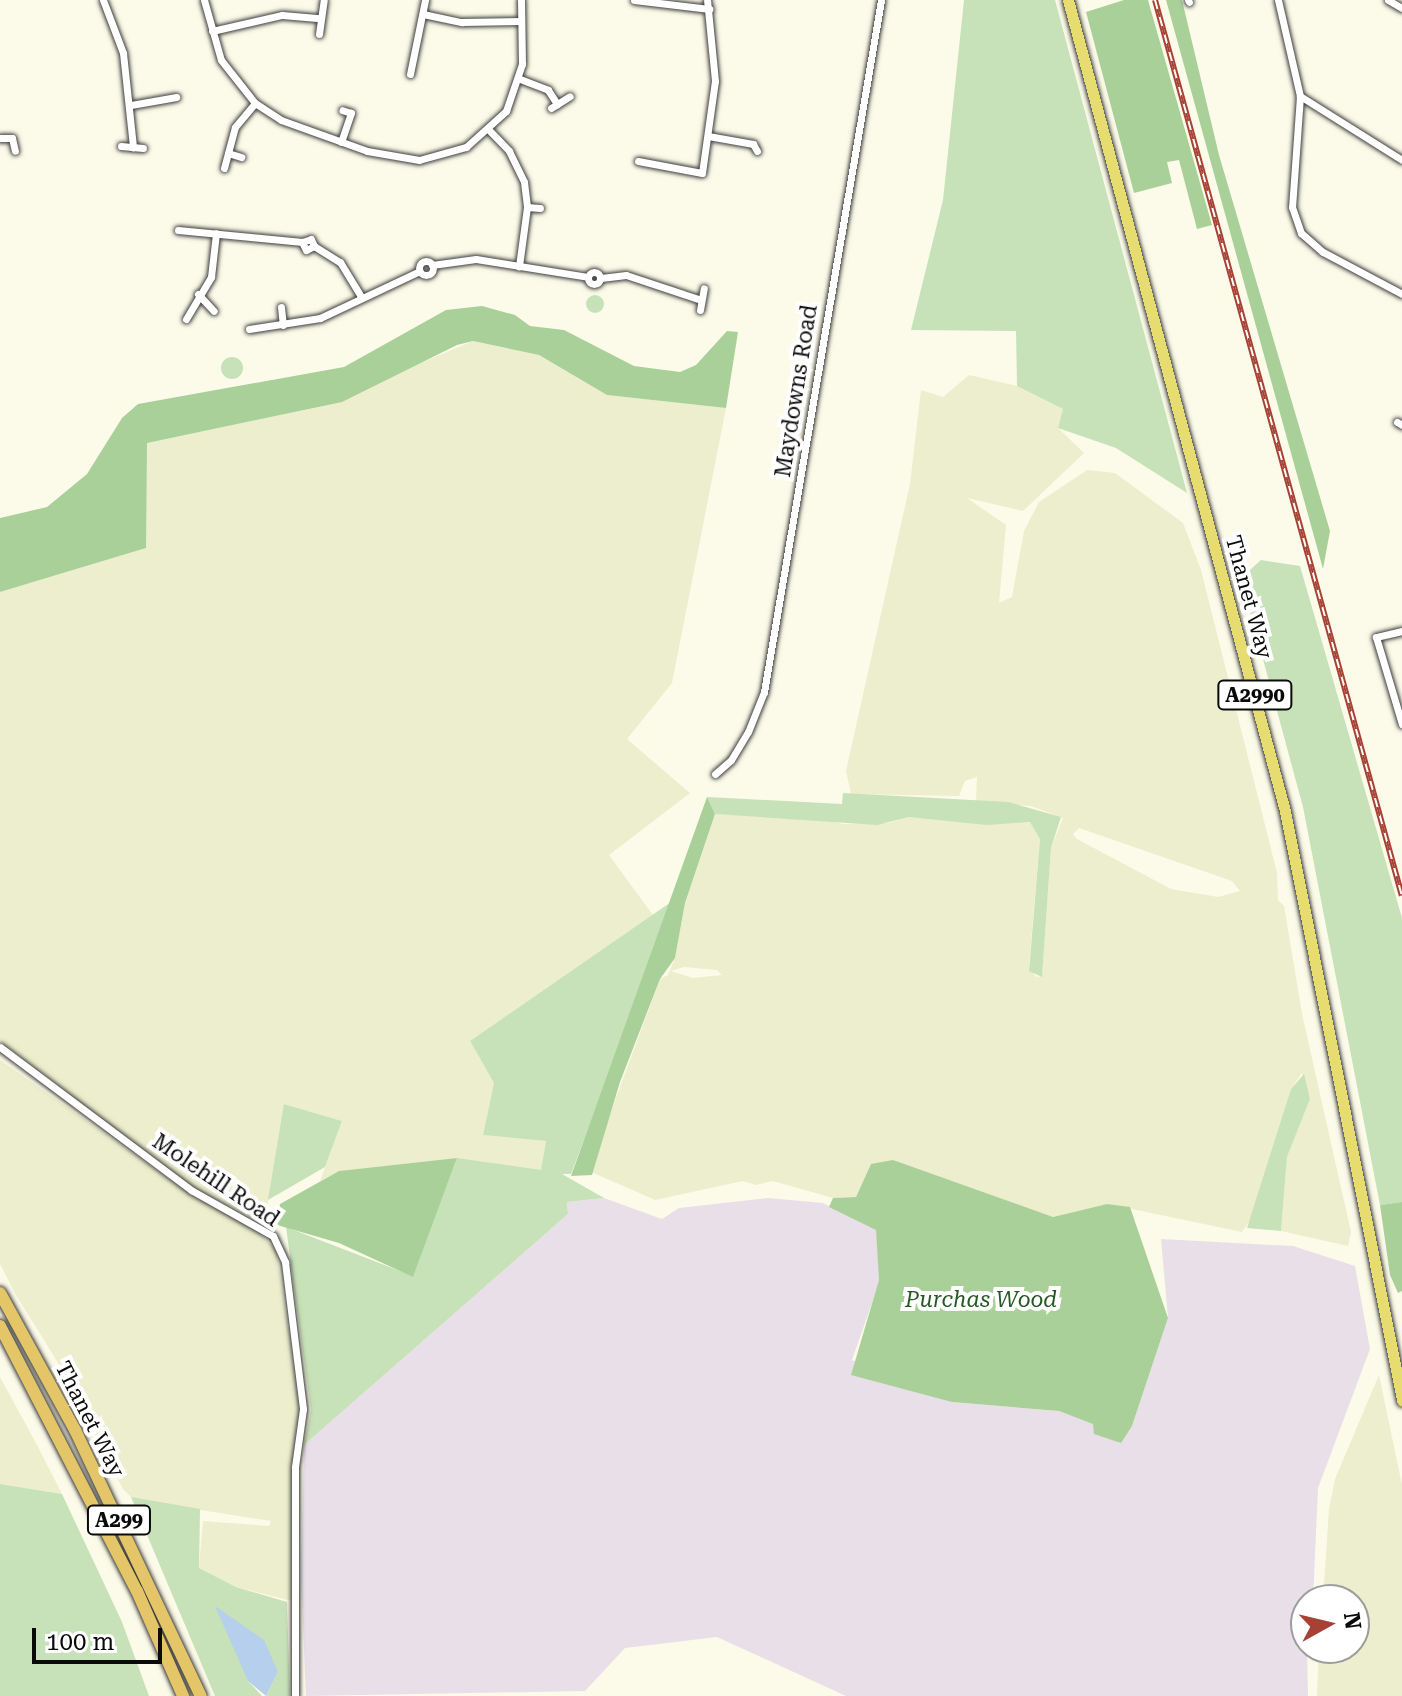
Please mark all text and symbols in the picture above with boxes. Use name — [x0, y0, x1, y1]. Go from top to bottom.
street label: Maydowns Road — [769, 303, 823, 479]
street label: Thanet Way — [1220, 532, 1278, 662]
road number: A2990 — [1217, 679, 1293, 711]
street label: Molehill Road — [148, 1128, 284, 1232]
park label: Purchas Wood — [905, 1287, 1057, 1313]
street label: Thanet Way — [49, 1357, 131, 1481]
road number: A299 — [85, 1504, 153, 1536]
north arrow — [1290, 1584, 1370, 1664]
text: N — [1339, 1611, 1366, 1631]
scale bar — [36, 1612, 166, 1662]
text: 100 m — [46, 1628, 114, 1656]

